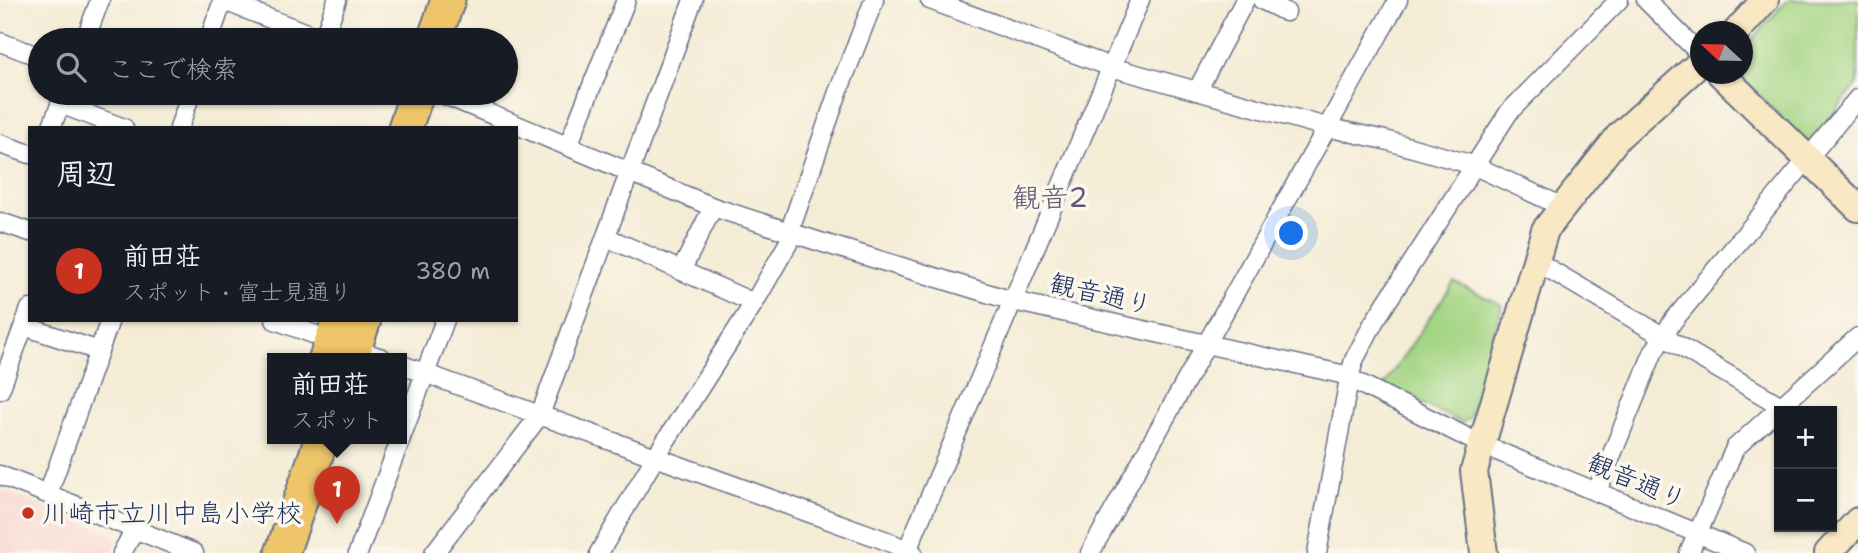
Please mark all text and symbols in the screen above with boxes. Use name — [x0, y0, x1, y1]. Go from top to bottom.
north arrow — [1690, 21, 1753, 84]
search box — [28, 28, 518, 105]
icon: search — [52, 48, 90, 86]
text: ここで検索 — [108, 51, 238, 86]
text: 周辺 — [56, 153, 116, 194]
district label: 観音2 — [1012, 178, 1088, 216]
your location — [1274, 216, 1308, 250]
text: 前田荘 — [123, 238, 201, 273]
text: 1 — [74, 256, 84, 286]
text: 380 m — [415, 256, 490, 286]
street label: 観音通り — [1047, 265, 1156, 322]
text: スポット · 富士見通り — [123, 277, 352, 307]
popup — [267, 353, 407, 444]
text: 前田荘 — [291, 366, 369, 401]
text: スポット — [291, 405, 383, 435]
map controls — [1774, 406, 1837, 532]
button: + — [1774, 406, 1837, 469]
street label: 観音通り — [1582, 444, 1692, 517]
pin: 1 — [314, 466, 360, 524]
button: − — [1774, 469, 1837, 532]
place label: 川崎市立川中島小学校 — [42, 495, 302, 530]
marker: 川崎市立川中島小学校 — [20, 505, 36, 521]

